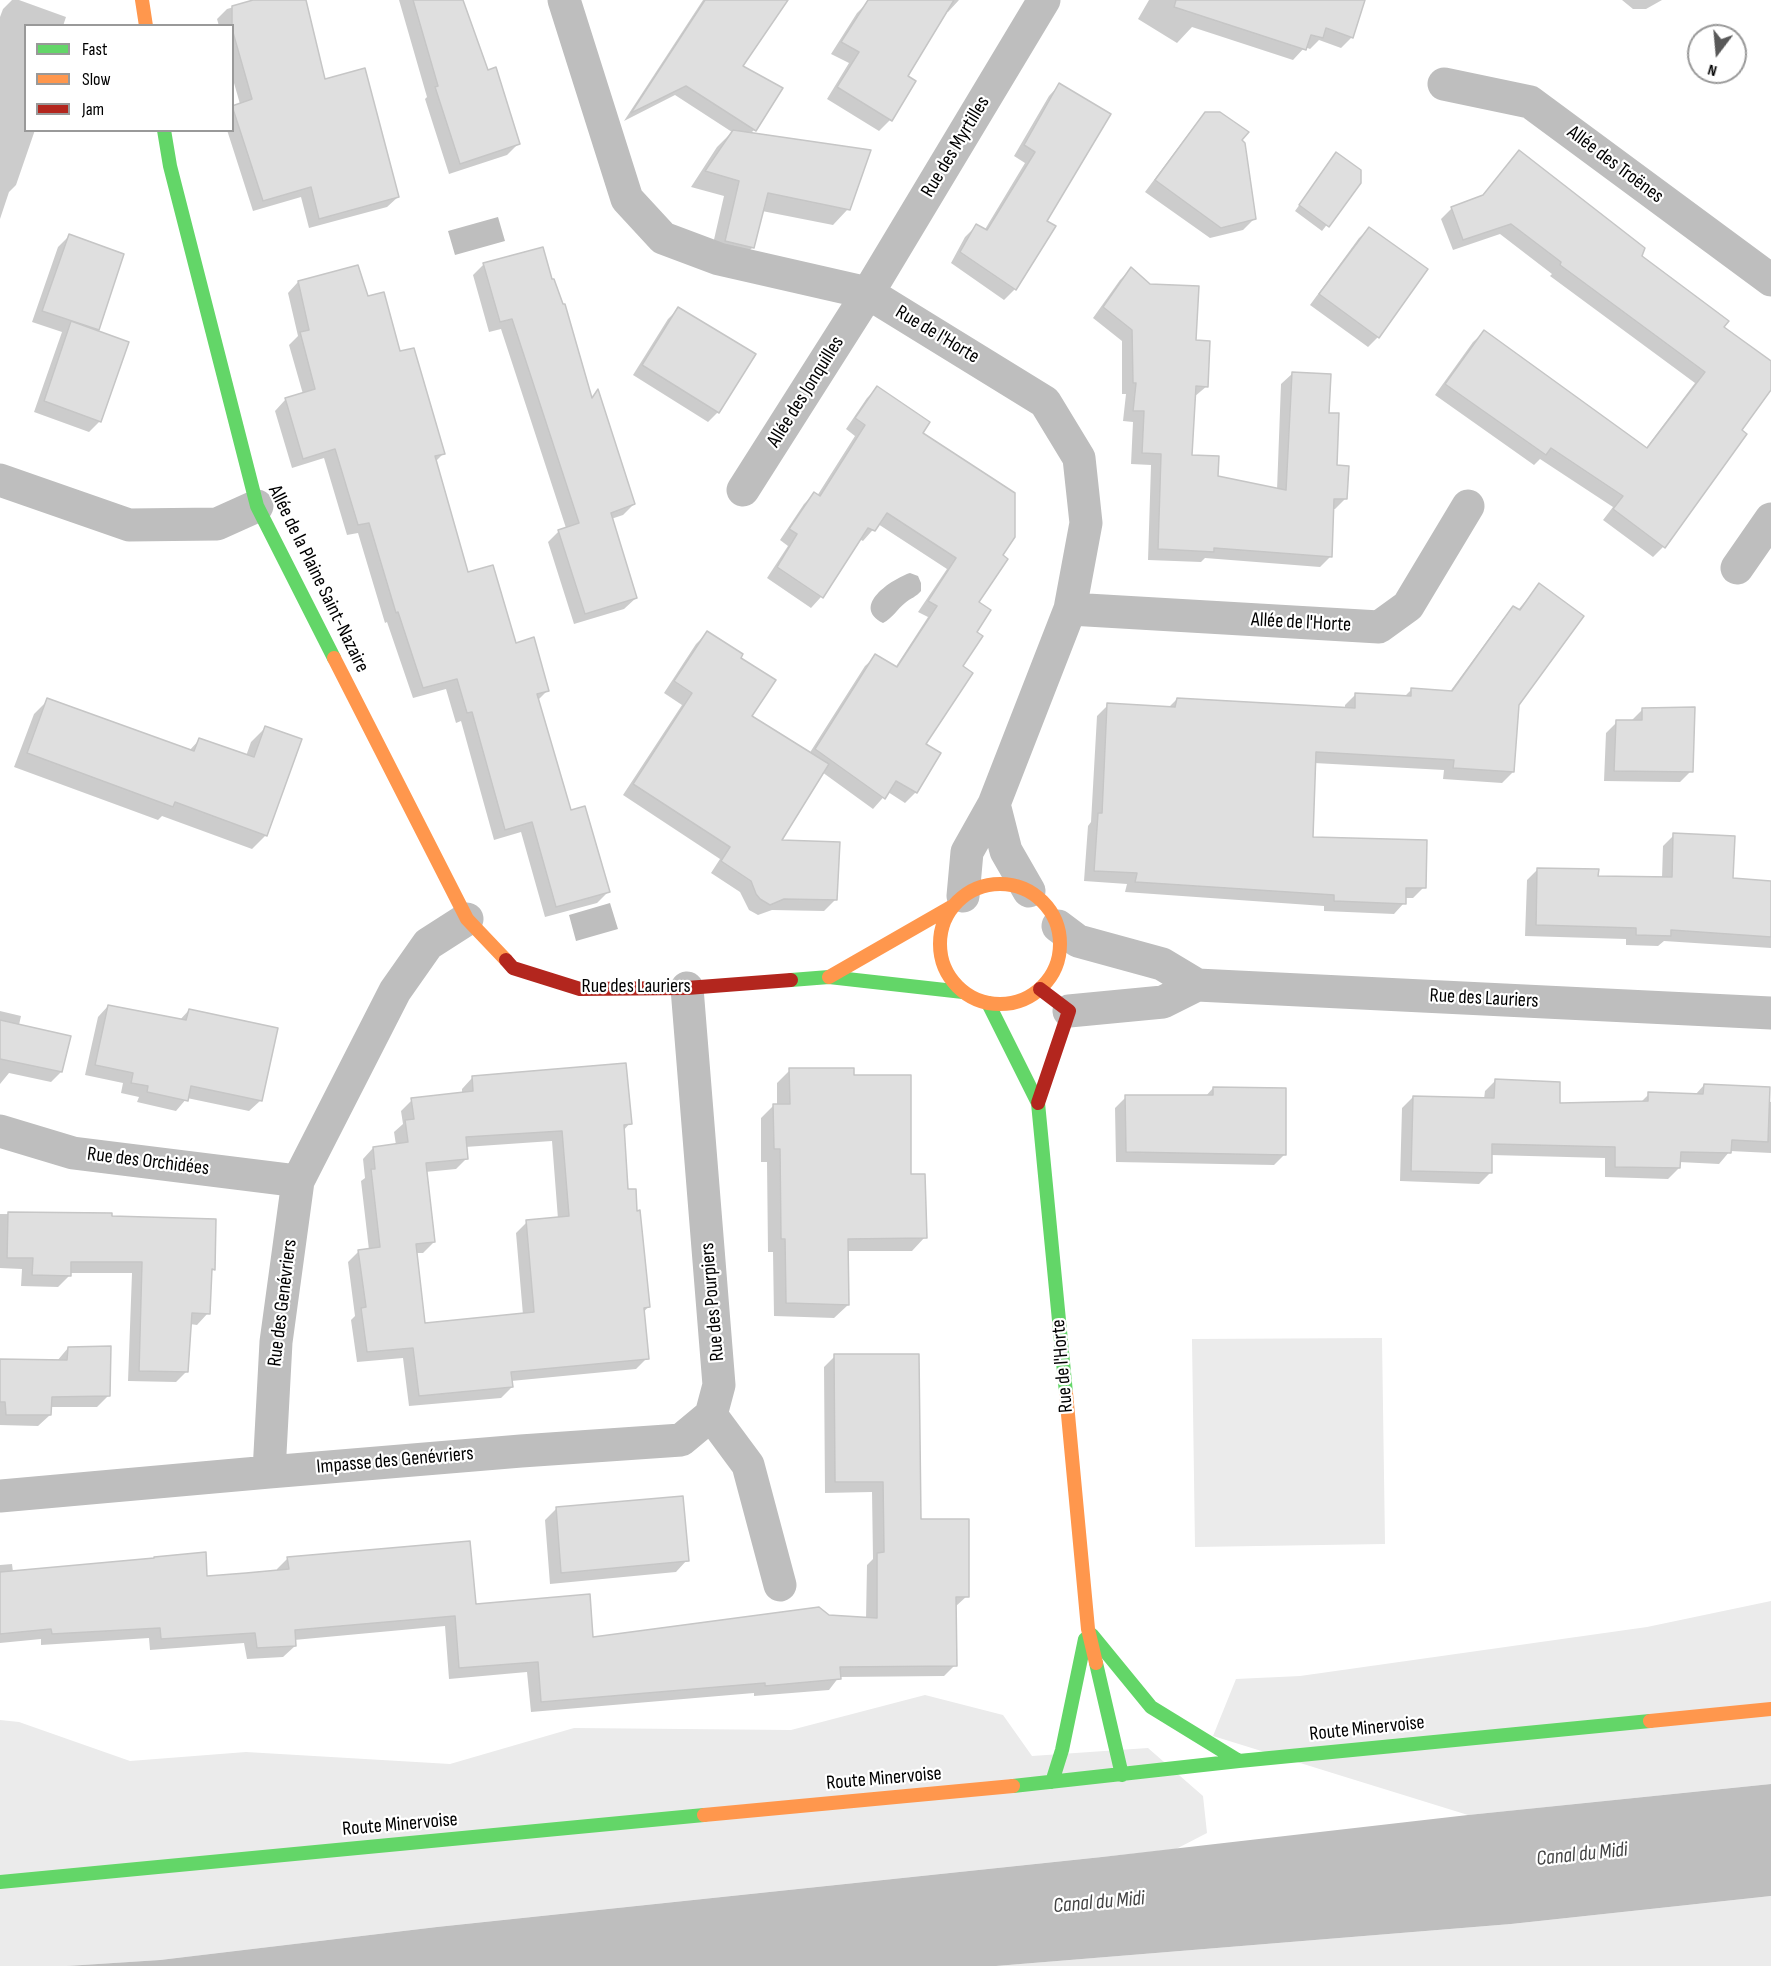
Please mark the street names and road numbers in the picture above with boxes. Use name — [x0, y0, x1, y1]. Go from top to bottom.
street label: Rue des Myrtilles — [916, 92, 996, 202]
street label: Allée des Troënes — [1562, 121, 1668, 209]
street label: Rue de l'Horte — [891, 301, 983, 369]
street label: Allée des Jonquilles — [762, 332, 850, 452]
street label: Allée de la Plaine Saint-Nazaire — [262, 482, 374, 676]
street label: Allée de l'Horte — [1250, 608, 1352, 638]
street label: Rue des Lauriers — [581, 975, 691, 999]
street label: Rue des Lauriers — [1429, 984, 1539, 1014]
street label: Rue des Orchidées — [86, 1143, 210, 1181]
street label: Rue des Genévriers — [263, 1238, 303, 1368]
street label: Rue des Pourpiers — [696, 1242, 730, 1362]
street label: Rue de l'Horte — [1047, 1318, 1079, 1414]
street label: Impasse des Genévriers — [316, 1442, 474, 1480]
street label: Route Minervoise — [1308, 1711, 1426, 1747]
street label: Route Minervoise — [825, 1762, 943, 1796]
street label: Route Minervoise — [341, 1808, 459, 1842]

